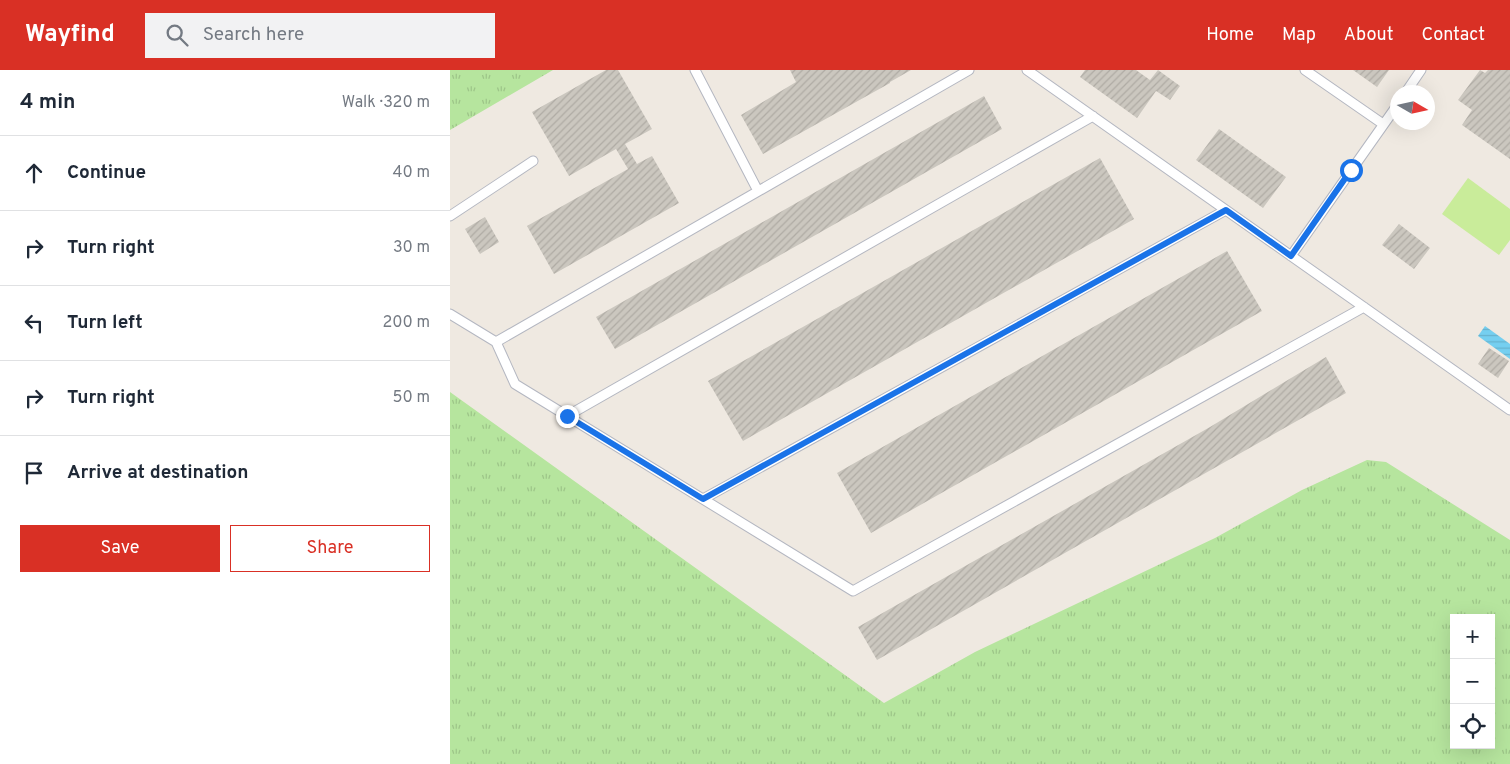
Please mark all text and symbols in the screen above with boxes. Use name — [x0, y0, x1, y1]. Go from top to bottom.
search box — [145, 13, 495, 58]
text: Wayfind — [25, 20, 115, 50]
icon: search — [163, 21, 191, 49]
text: Search here — [203, 23, 304, 47]
text: Home — [1206, 24, 1254, 47]
text: Map — [1282, 24, 1316, 47]
text: About — [1344, 24, 1393, 47]
text: Contact — [1421, 24, 1485, 47]
north arrow — [1390, 85, 1435, 130]
text: 4 min — [20, 89, 76, 116]
text: Walk · 320 m — [342, 93, 430, 113]
icon: ahead — [20, 159, 48, 187]
route start — [1340, 159, 1363, 182]
text: Continue — [67, 161, 146, 185]
text: 40 m — [392, 163, 430, 183]
icon: right — [20, 234, 48, 262]
text: Turn right — [67, 236, 155, 260]
text: 30 m — [393, 238, 430, 258]
icon: left — [20, 309, 48, 337]
text: Turn left — [67, 311, 143, 335]
text: 200 m — [382, 313, 430, 333]
icon: right — [20, 384, 48, 412]
text: Turn right — [67, 386, 155, 410]
text: 50 m — [393, 388, 430, 408]
route end — [556, 405, 579, 428]
icon: arrive — [20, 459, 48, 487]
text: Arrive at destination — [67, 461, 248, 485]
button: Save — [20, 525, 220, 572]
button: Share — [230, 525, 430, 572]
map controls — [1450, 614, 1495, 749]
button: + — [1450, 614, 1495, 659]
button: − — [1450, 659, 1495, 704]
button: locate — [1450, 704, 1495, 749]

